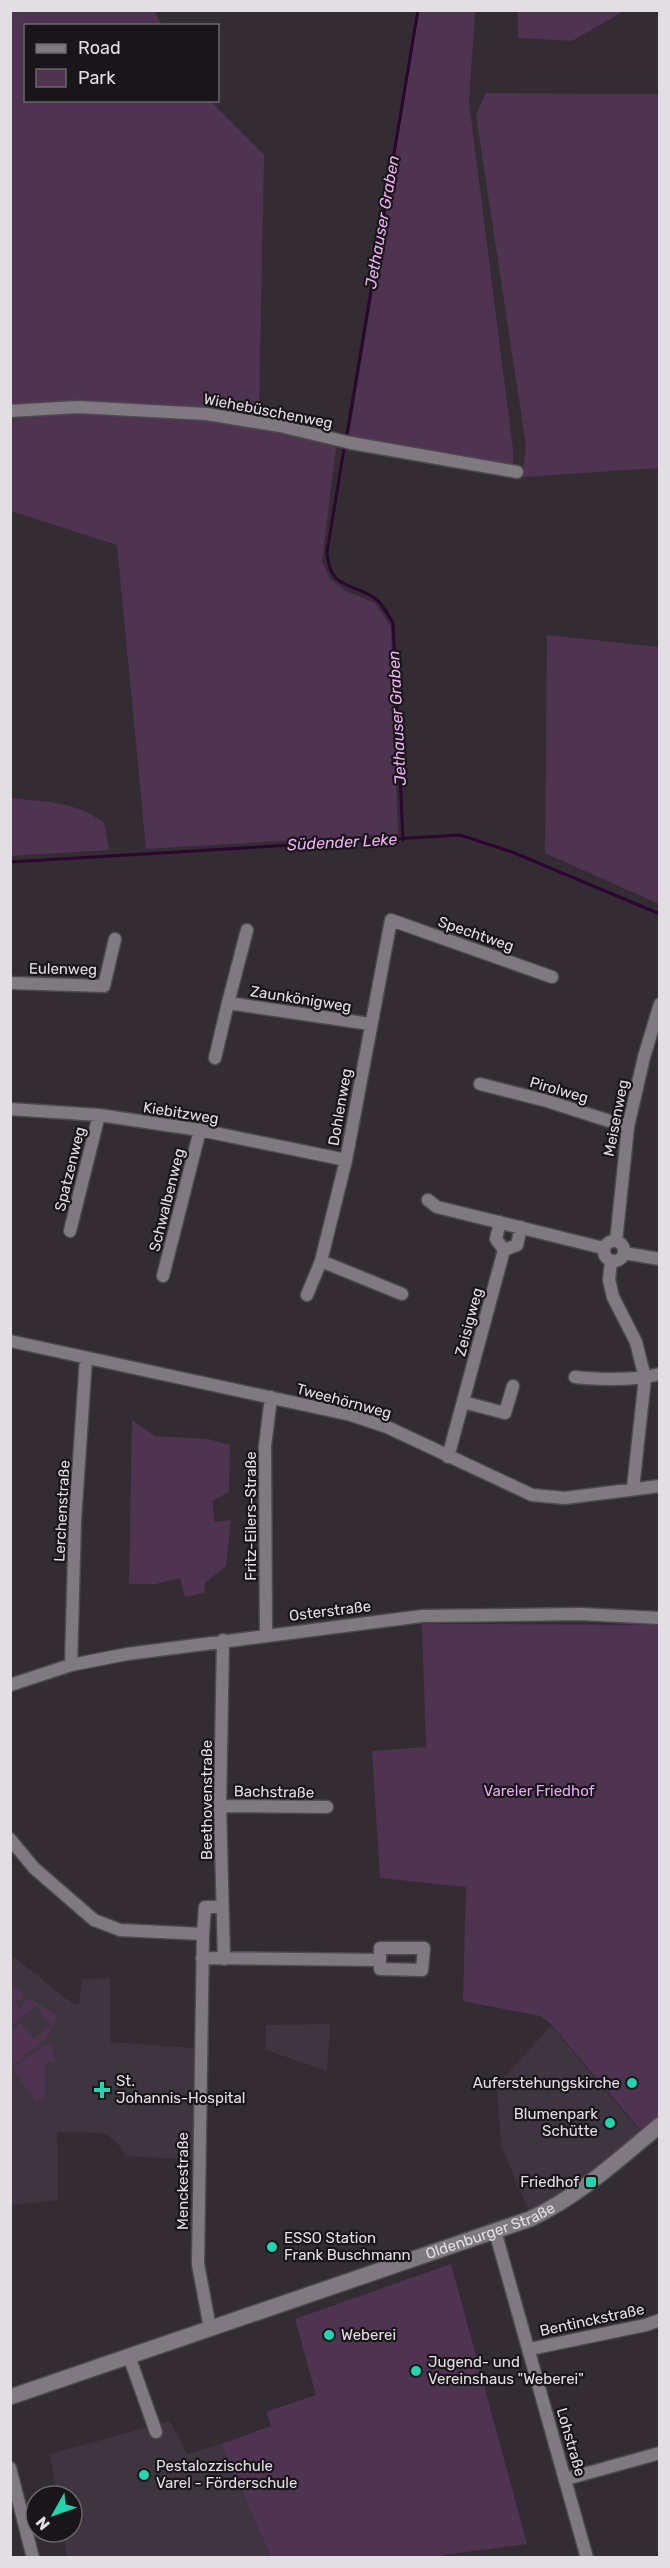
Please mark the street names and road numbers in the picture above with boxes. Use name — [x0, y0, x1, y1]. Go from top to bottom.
street label: Wiehebüschenweg — [202, 390, 334, 432]
street label: Spechtweg — [436, 913, 516, 955]
street label: Eulenweg — [29, 959, 97, 979]
street label: Zaunkönigweg — [249, 982, 353, 1016]
street label: Dohlenweg — [324, 1067, 356, 1147]
street label: Pirolweg — [528, 1073, 590, 1107]
street label: Meisenweg — [600, 1078, 632, 1158]
street label: Kiebitzweg — [142, 1098, 220, 1128]
street label: Spatzenweg — [51, 1125, 89, 1213]
street label: Schwalbenweg — [145, 1146, 189, 1254]
street label: Zeisigweg — [451, 1286, 487, 1358]
street label: Tweehörnweg — [294, 1380, 394, 1422]
street label: Fritz-Eilers-Straße — [242, 1451, 260, 1581]
street label: Lerchenstraße — [50, 1460, 74, 1562]
street label: Osterstraße — [288, 1597, 372, 1625]
street label: Beethovenstraße — [198, 1740, 216, 1860]
street label: Bachstraße — [234, 1782, 314, 1802]
street label: Menckestraße — [174, 2132, 192, 2230]
street label: Oldenburger Straße — [423, 2199, 558, 2263]
street label: Bentinckstraße — [538, 2300, 646, 2340]
street label: Lohstraße — [553, 2406, 589, 2478]

